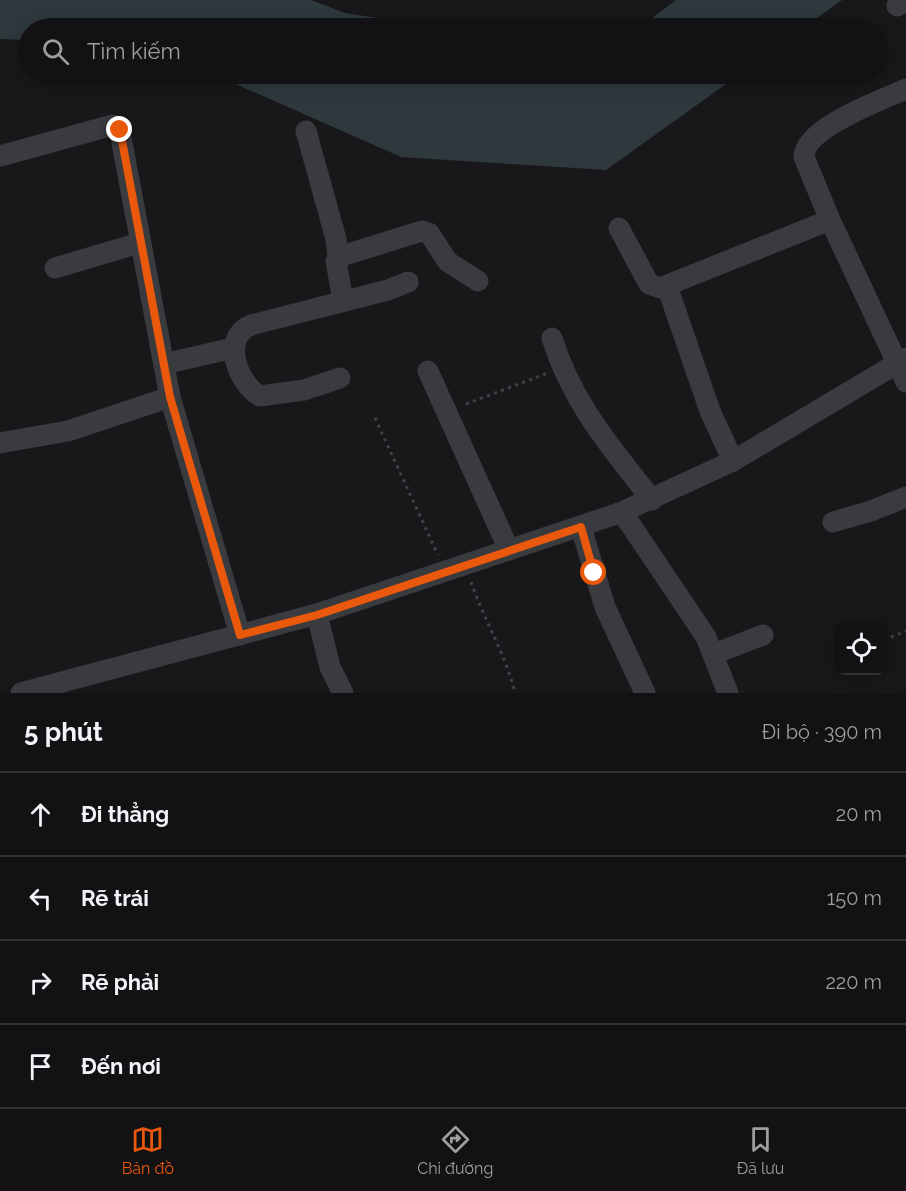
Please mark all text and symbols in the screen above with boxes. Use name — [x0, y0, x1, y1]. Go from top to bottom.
search box — [18, 18, 888, 84]
icon: search — [39, 35, 72, 68]
text: Tìm kiếm — [87, 38, 181, 64]
route end — [106, 116, 132, 142]
route start — [580, 559, 606, 585]
map controls — [834, 621, 888, 675]
button: locate — [834, 621, 888, 675]
text: 5 phút — [24, 717, 103, 747]
text: Đi bộ · 390 m — [762, 720, 882, 744]
icon: ahead — [24, 798, 57, 831]
text: Đi thẳng — [81, 801, 169, 827]
text: 20 m — [836, 802, 882, 826]
icon: left — [24, 882, 57, 915]
text: Rẽ trái — [81, 885, 149, 911]
text: 150 m — [827, 886, 882, 910]
icon: right — [24, 966, 57, 999]
text: Rẽ phải — [81, 969, 159, 995]
text: 220 m — [825, 970, 882, 994]
icon: arrive — [24, 1050, 57, 1083]
text: Đến nơi — [81, 1053, 161, 1079]
tab: Bản đồ — [122, 1123, 174, 1178]
tab: Chỉ đường — [417, 1123, 493, 1178]
tab: Đã lưu — [737, 1123, 784, 1178]

